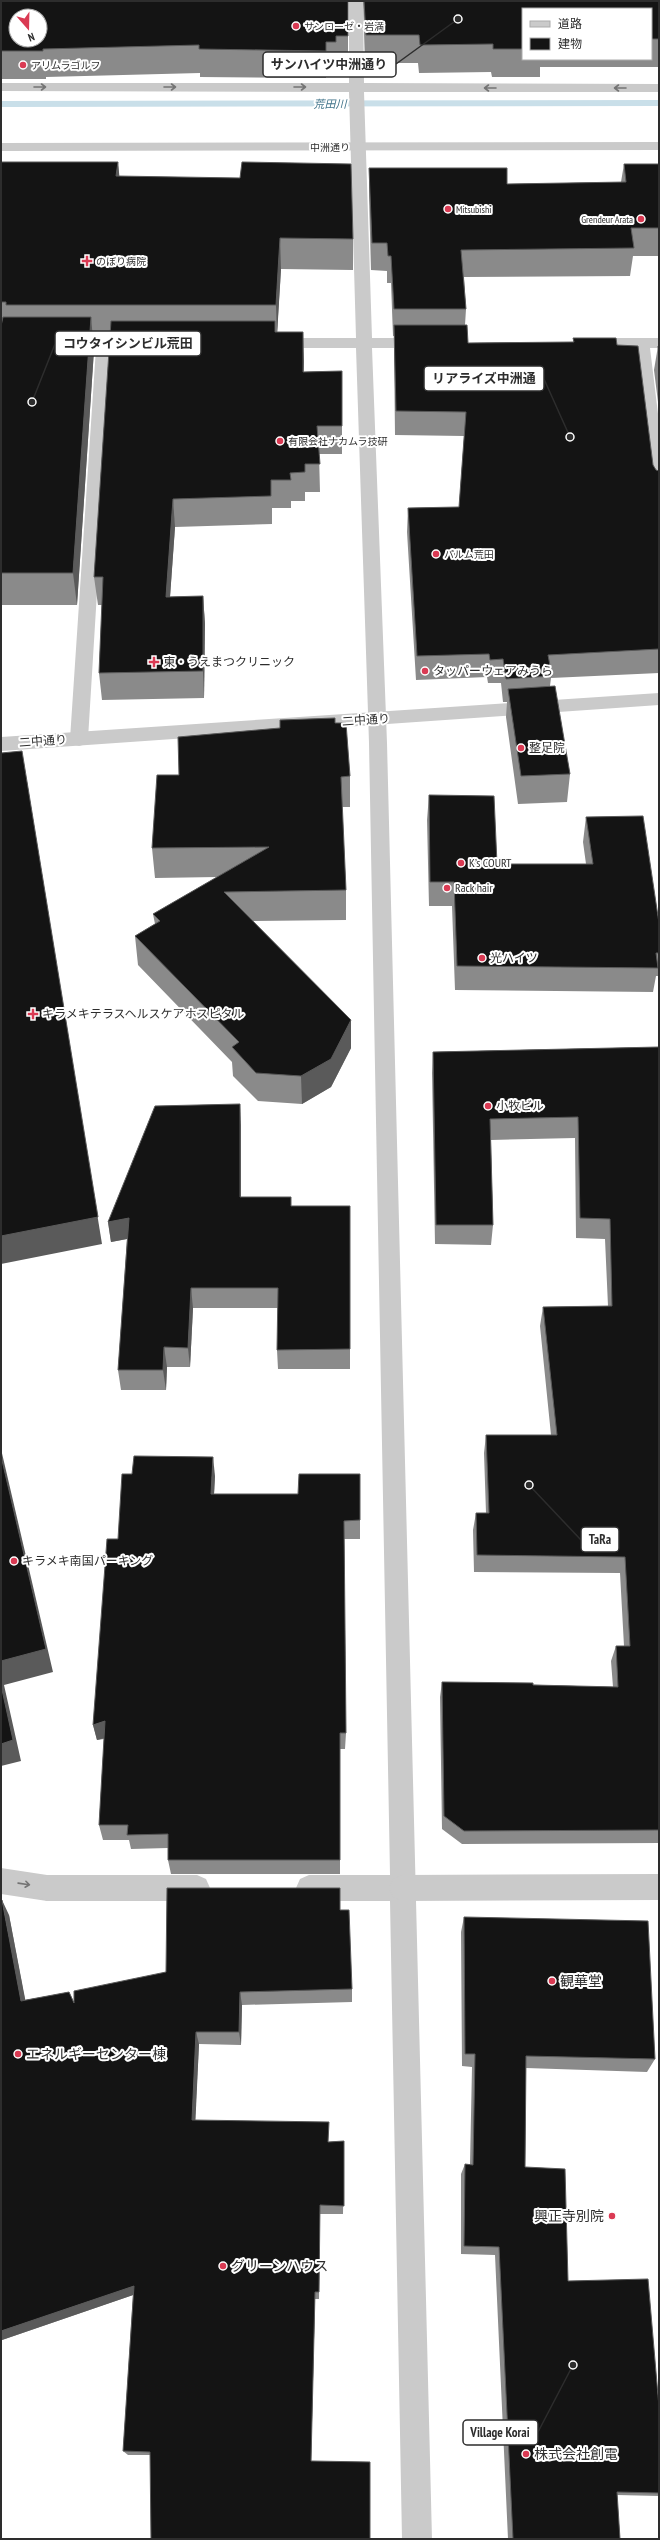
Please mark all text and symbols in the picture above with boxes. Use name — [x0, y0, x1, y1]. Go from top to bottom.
north arrow — [8, 8, 48, 48]
legend — [522, 8, 652, 60]
text: 道路 — [558, 16, 582, 31]
place label: サンローゼ・岩満 — [304, 20, 384, 33]
marker: サンローゼ・岩満 — [291, 21, 301, 31]
text: N — [26, 30, 37, 45]
text: 建物 — [558, 36, 582, 51]
callout: サンハイツ中洲通り — [263, 52, 396, 77]
text: サンハイツ中洲通り — [271, 56, 387, 73]
place label: アリムラゴルフ — [31, 59, 101, 72]
marker: アリムラゴルフ — [18, 60, 28, 70]
one-way arrow — [33, 83, 46, 91]
one-way arrow — [163, 83, 176, 91]
one-way arrow — [293, 83, 306, 91]
one-way arrow — [484, 84, 497, 92]
one-way arrow — [614, 84, 627, 92]
water label: 荒田川 — [314, 97, 347, 111]
street label: 中洲通り — [310, 141, 350, 154]
place label: Mitsubishi — [456, 203, 491, 216]
marker: Mitsubishi — [443, 204, 453, 214]
place label: Grendeur Arata — [581, 213, 633, 226]
marker: Grendeur Arata — [636, 214, 646, 224]
marker: のぼり病院 — [81, 255, 93, 267]
place label: のぼり病院 — [96, 255, 146, 268]
callout: コウタイシンビル荒田 — [55, 331, 201, 356]
text: コウタイシンビル荒田 — [63, 335, 193, 352]
callout: リアライズ中洲通 — [424, 366, 544, 391]
text: リアライズ中洲通 — [432, 370, 536, 387]
place label: 有限会社ナカムラ技研 — [288, 435, 388, 448]
marker: 有限会社ナカムラ技研 — [275, 436, 285, 446]
place label: パルム荒田 — [444, 548, 494, 561]
marker: パルム荒田 — [431, 549, 441, 559]
place label: 東・うえまつクリニック — [163, 654, 295, 669]
marker: 東・うえまつクリニック — [148, 656, 160, 668]
place label: タッパーウェアみうら — [433, 663, 553, 678]
marker: タッパーウェアみうら — [420, 666, 430, 676]
street label: 二中通り — [341, 710, 390, 729]
street label: 二中通り — [18, 731, 67, 750]
place label: 整足院 — [529, 740, 565, 755]
marker: 整足院 — [516, 743, 526, 753]
place label: K’s COURT — [469, 855, 512, 870]
marker: K’s COURT — [456, 858, 466, 868]
place label: Rack hair — [455, 880, 493, 895]
marker: Rack hair — [442, 883, 452, 893]
place label: 光ハイツ — [490, 950, 538, 965]
marker: 光ハイツ — [477, 953, 487, 963]
place label: キラメキテラスヘルスケアホスピタル — [42, 1006, 245, 1021]
marker: キラメキテラスヘルスケアホスピタル — [27, 1008, 39, 1020]
place label: 小牧ビル — [496, 1098, 544, 1113]
marker: 小牧ビル — [483, 1101, 493, 1111]
callout: TaRa — [581, 1527, 619, 1552]
text: TaRa — [589, 1531, 611, 1548]
place label: キラメキ南国パーキング — [22, 1553, 153, 1568]
marker: キラメキ南国パーキング — [9, 1556, 19, 1566]
one-way arrow — [17, 1881, 30, 1888]
place label: 観華堂 — [560, 1972, 602, 1990]
marker: 観華堂 — [547, 1976, 557, 1986]
place label: エネルギーセンター棟 — [26, 2045, 166, 2063]
marker: エネルギーセンター棟 — [13, 2049, 23, 2059]
place label: 興正寺別院 — [534, 2207, 604, 2225]
marker: 興正寺別院 — [607, 2211, 617, 2221]
place label: グリーンハウス — [231, 2257, 328, 2275]
marker: グリーンハウス — [218, 2261, 228, 2271]
callout: Village Korai — [463, 2420, 538, 2445]
text: Village Korai — [469, 2424, 530, 2441]
place label: 株式会社創電 — [534, 2445, 618, 2463]
marker: 株式会社創電 — [521, 2449, 531, 2459]

